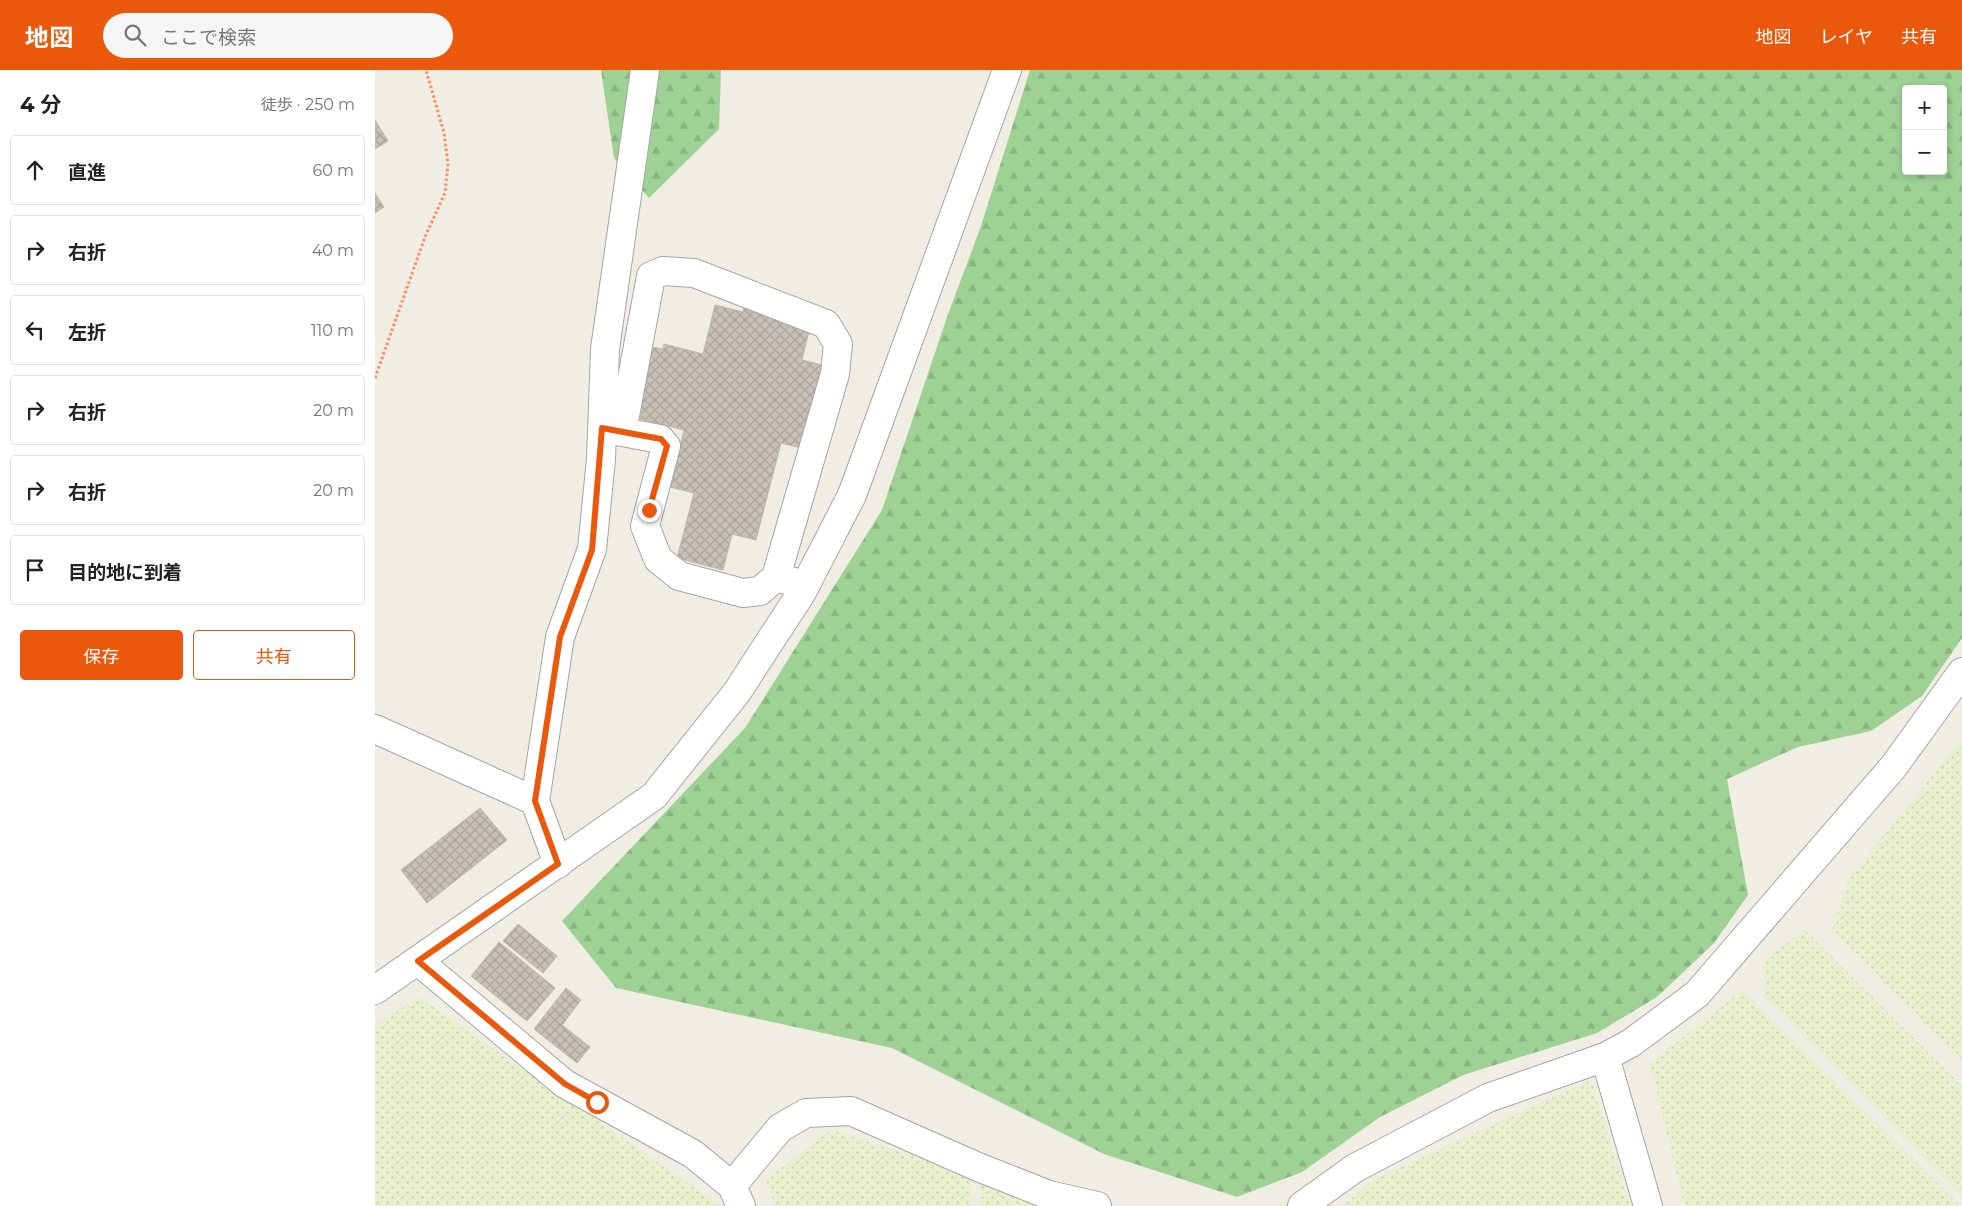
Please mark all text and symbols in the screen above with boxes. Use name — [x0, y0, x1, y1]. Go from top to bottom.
search box — [103, 13, 453, 58]
icon: search — [121, 21, 149, 49]
text: 地図 — [25, 23, 73, 52]
text: ここで検索 — [161, 26, 256, 49]
text: 地図 — [1756, 26, 1792, 48]
text: レイヤ — [1820, 26, 1873, 48]
text: 共有 — [1901, 26, 1937, 48]
map controls — [1902, 85, 1947, 175]
button: + — [1902, 85, 1947, 130]
text: 4 分 — [20, 92, 61, 117]
text: 徒歩 · 250 m — [261, 95, 355, 114]
button: − — [1902, 130, 1947, 175]
icon: ahead — [21, 156, 49, 184]
text: 直進 — [68, 161, 106, 184]
text: 60 m — [312, 161, 354, 180]
icon: right — [21, 236, 49, 264]
text: 右折 — [68, 241, 106, 264]
text: 40 m — [312, 241, 354, 260]
icon: left — [21, 316, 49, 344]
text: 左折 — [68, 321, 106, 344]
text: 110 m — [311, 321, 354, 340]
icon: right — [21, 396, 49, 424]
text: 右折 — [68, 401, 106, 424]
text: 20 m — [313, 401, 354, 420]
icon: right — [21, 476, 49, 504]
text: 右折 — [68, 481, 106, 504]
text: 20 m — [313, 481, 354, 500]
route end — [638, 499, 661, 522]
icon: arrive — [21, 556, 49, 584]
text: 目的地に到着 — [68, 561, 182, 584]
button: 保存 — [20, 630, 183, 680]
button: 共有 — [193, 630, 355, 680]
route start — [586, 1091, 609, 1114]

